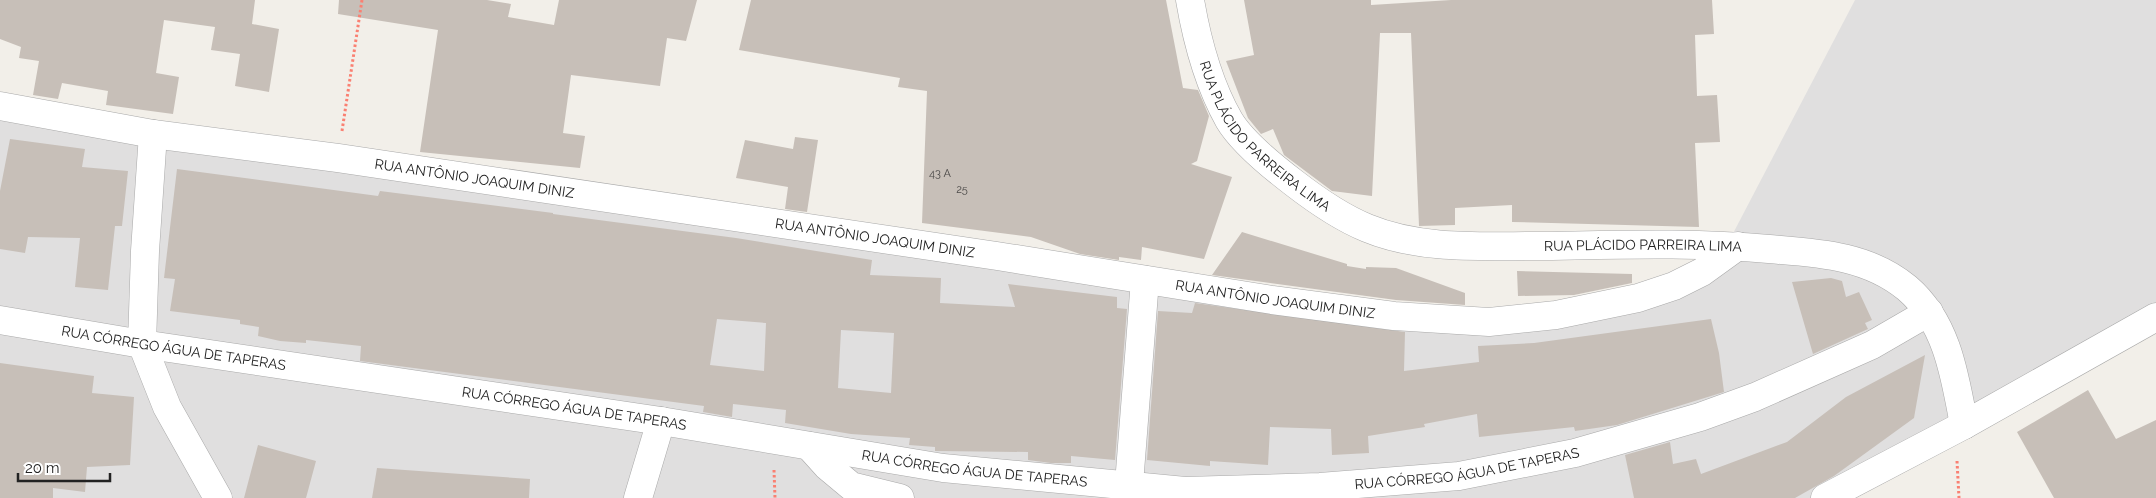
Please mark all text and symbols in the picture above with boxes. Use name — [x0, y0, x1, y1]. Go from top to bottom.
street label: RUA PLÁCIDO PARREIRA LIMA — [1197, 59, 1334, 215]
street label: RUA ANTÔNIO JOAQUIM DINIZ — [374, 156, 575, 201]
house number: 43 A — [929, 167, 951, 180]
house number: 25 — [956, 183, 968, 196]
street label: RUA ANTÔNIO JOAQUIM DINIZ — [774, 215, 976, 261]
street label: RUA PLÁCIDO PARREIRA LIMA — [1544, 236, 1743, 255]
street label: RUA ANTÔNIO JOAQUIM DINIZ — [1174, 277, 1376, 321]
street label: RUA CÓRREGO ÁGUA DE TAPERAS — [60, 323, 288, 373]
street label: RUA CÓRREGO ÁGUA DE TAPERAS — [461, 384, 688, 433]
street label: RUA CÓRREGO ÁGUA DE TAPERAS — [1354, 444, 1581, 492]
street label: RUA CÓRREGO ÁGUA DE TAPERAS — [861, 447, 1089, 490]
scale bar — [18, 450, 110, 482]
text: 20 m — [25, 459, 60, 477]

